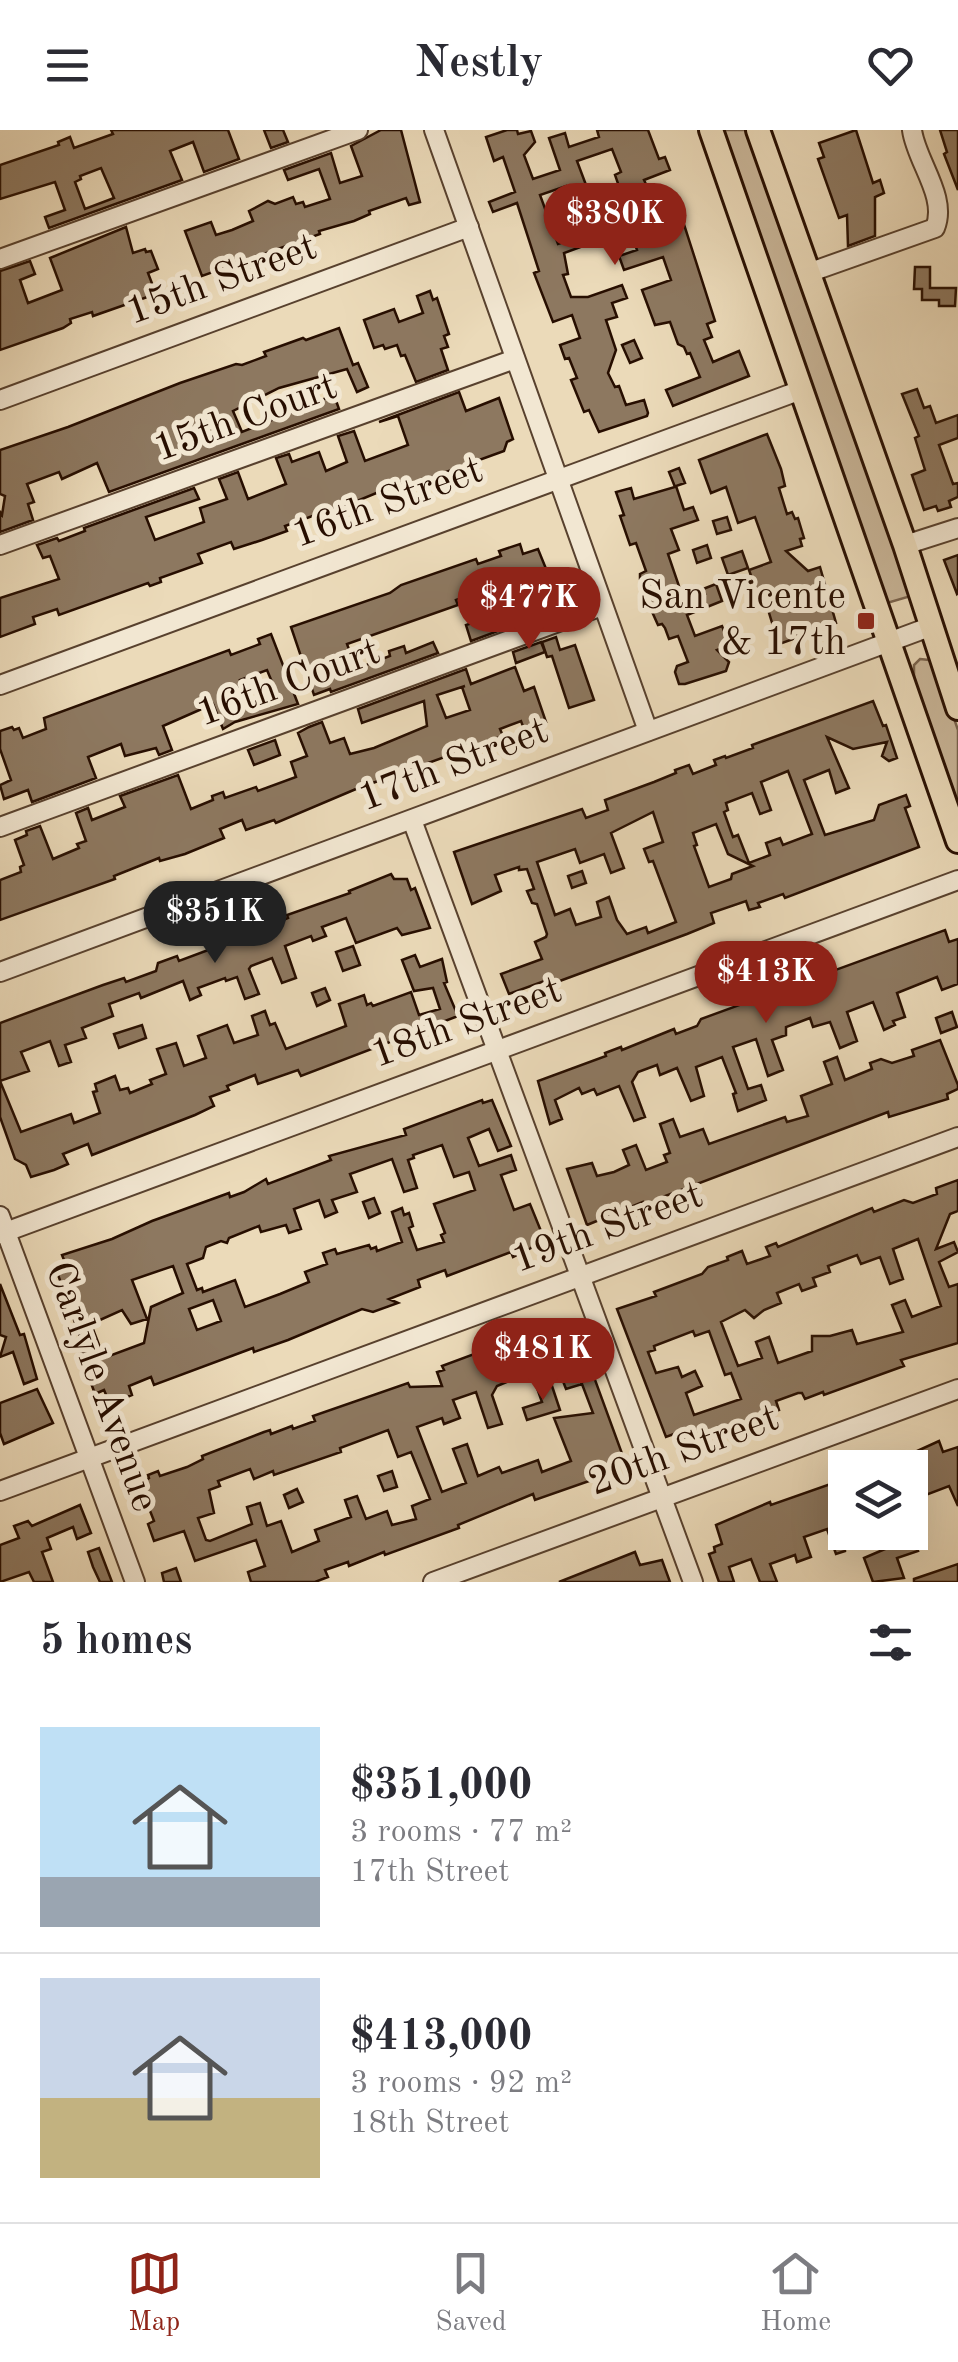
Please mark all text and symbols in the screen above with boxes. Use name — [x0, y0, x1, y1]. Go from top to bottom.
icon: menu — [40, 38, 95, 93]
icon: heart — [863, 38, 918, 93]
text: Nestly — [415, 42, 543, 87]
pin: $380K — [545, 183, 685, 268]
text: $380K — [566, 199, 664, 231]
street label: 15th Street — [121, 228, 323, 334]
street label: 15th Court — [149, 367, 343, 471]
street label: 16th Street — [287, 451, 489, 557]
pin: $477K — [459, 567, 599, 652]
place label: San Vicente & 17th — [639, 578, 846, 664]
text: $477K — [480, 583, 578, 615]
marker: San Vicente & 17th — [855, 610, 877, 632]
street label: 16th Court — [192, 632, 386, 736]
street label: 17th Street — [354, 712, 554, 820]
pin: $351K — [145, 881, 285, 966]
text: $351K — [166, 897, 264, 929]
pin: $413K — [696, 941, 836, 1026]
text: $413K — [717, 957, 815, 989]
street label: 18th Street — [366, 971, 568, 1077]
street label: 19th Street — [507, 1176, 709, 1282]
street label: Carlyle Avenue — [36, 1257, 164, 1517]
pin: $481K — [473, 1318, 613, 1403]
text: $481K — [494, 1334, 592, 1366]
street label: 20th Street — [583, 1399, 785, 1505]
map controls — [828, 1450, 928, 1550]
button: layers — [828, 1450, 928, 1550]
icon: filters — [863, 1615, 918, 1670]
text: 5 homes — [40, 1621, 192, 1663]
text: $351,000 — [350, 1766, 532, 1808]
icon: home — [120, 1767, 240, 1887]
text: 3 rooms · 77 m² — [350, 1817, 572, 1849]
text: 17th Street — [350, 1857, 510, 1889]
text: $413,000 — [350, 2017, 532, 2059]
icon: home — [120, 2018, 240, 2138]
text: 3 rooms · 92 m² — [350, 2068, 572, 2100]
text: 18th Street — [350, 2108, 510, 2140]
tab: Map — [127, 2246, 182, 2341]
tab: Saved — [435, 2246, 507, 2341]
tab: Home — [760, 2246, 831, 2341]

